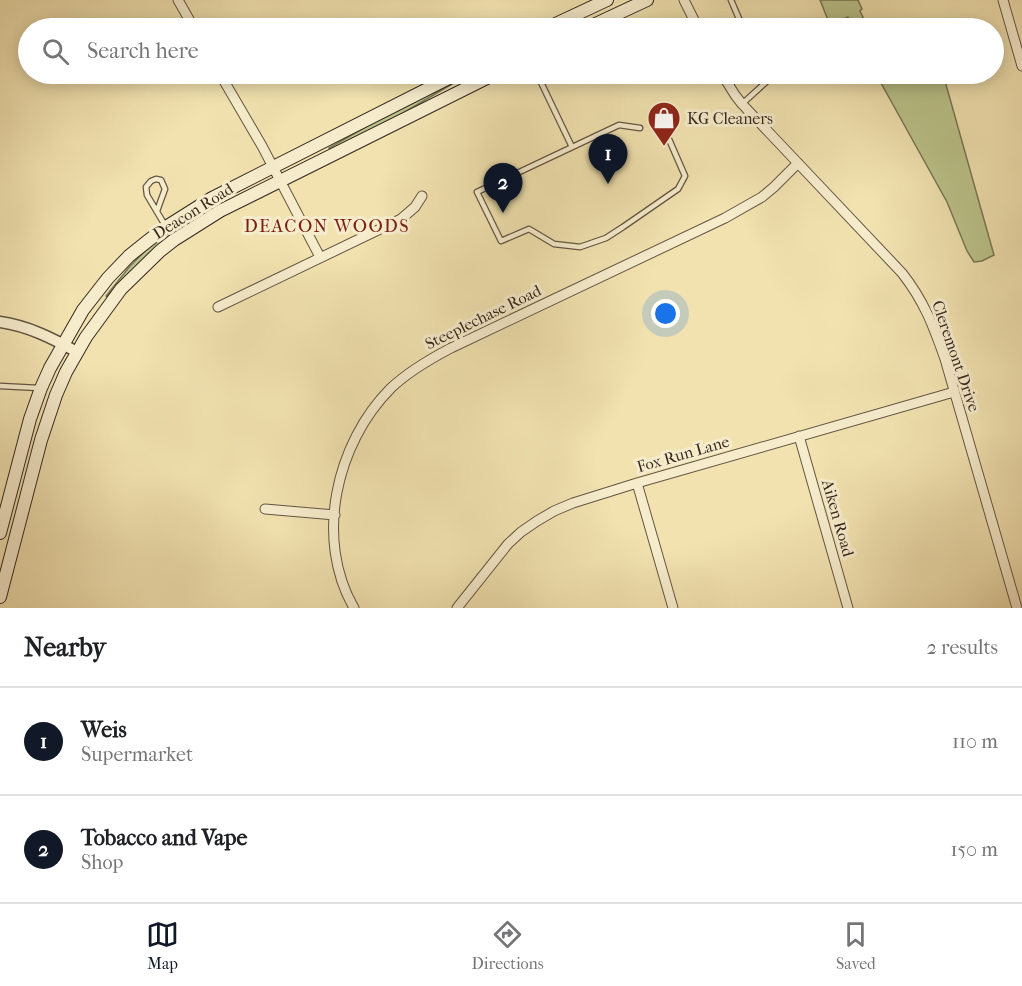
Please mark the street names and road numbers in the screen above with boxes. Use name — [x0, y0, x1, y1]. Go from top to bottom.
street label: Deacon Road — [149, 179, 237, 243]
street label: Steeplechase Road — [422, 281, 544, 353]
street label: Cleremont Drive — [928, 298, 984, 414]
street label: Fox Run Lane — [635, 432, 732, 476]
street label: Aiken Road — [818, 476, 858, 559]

